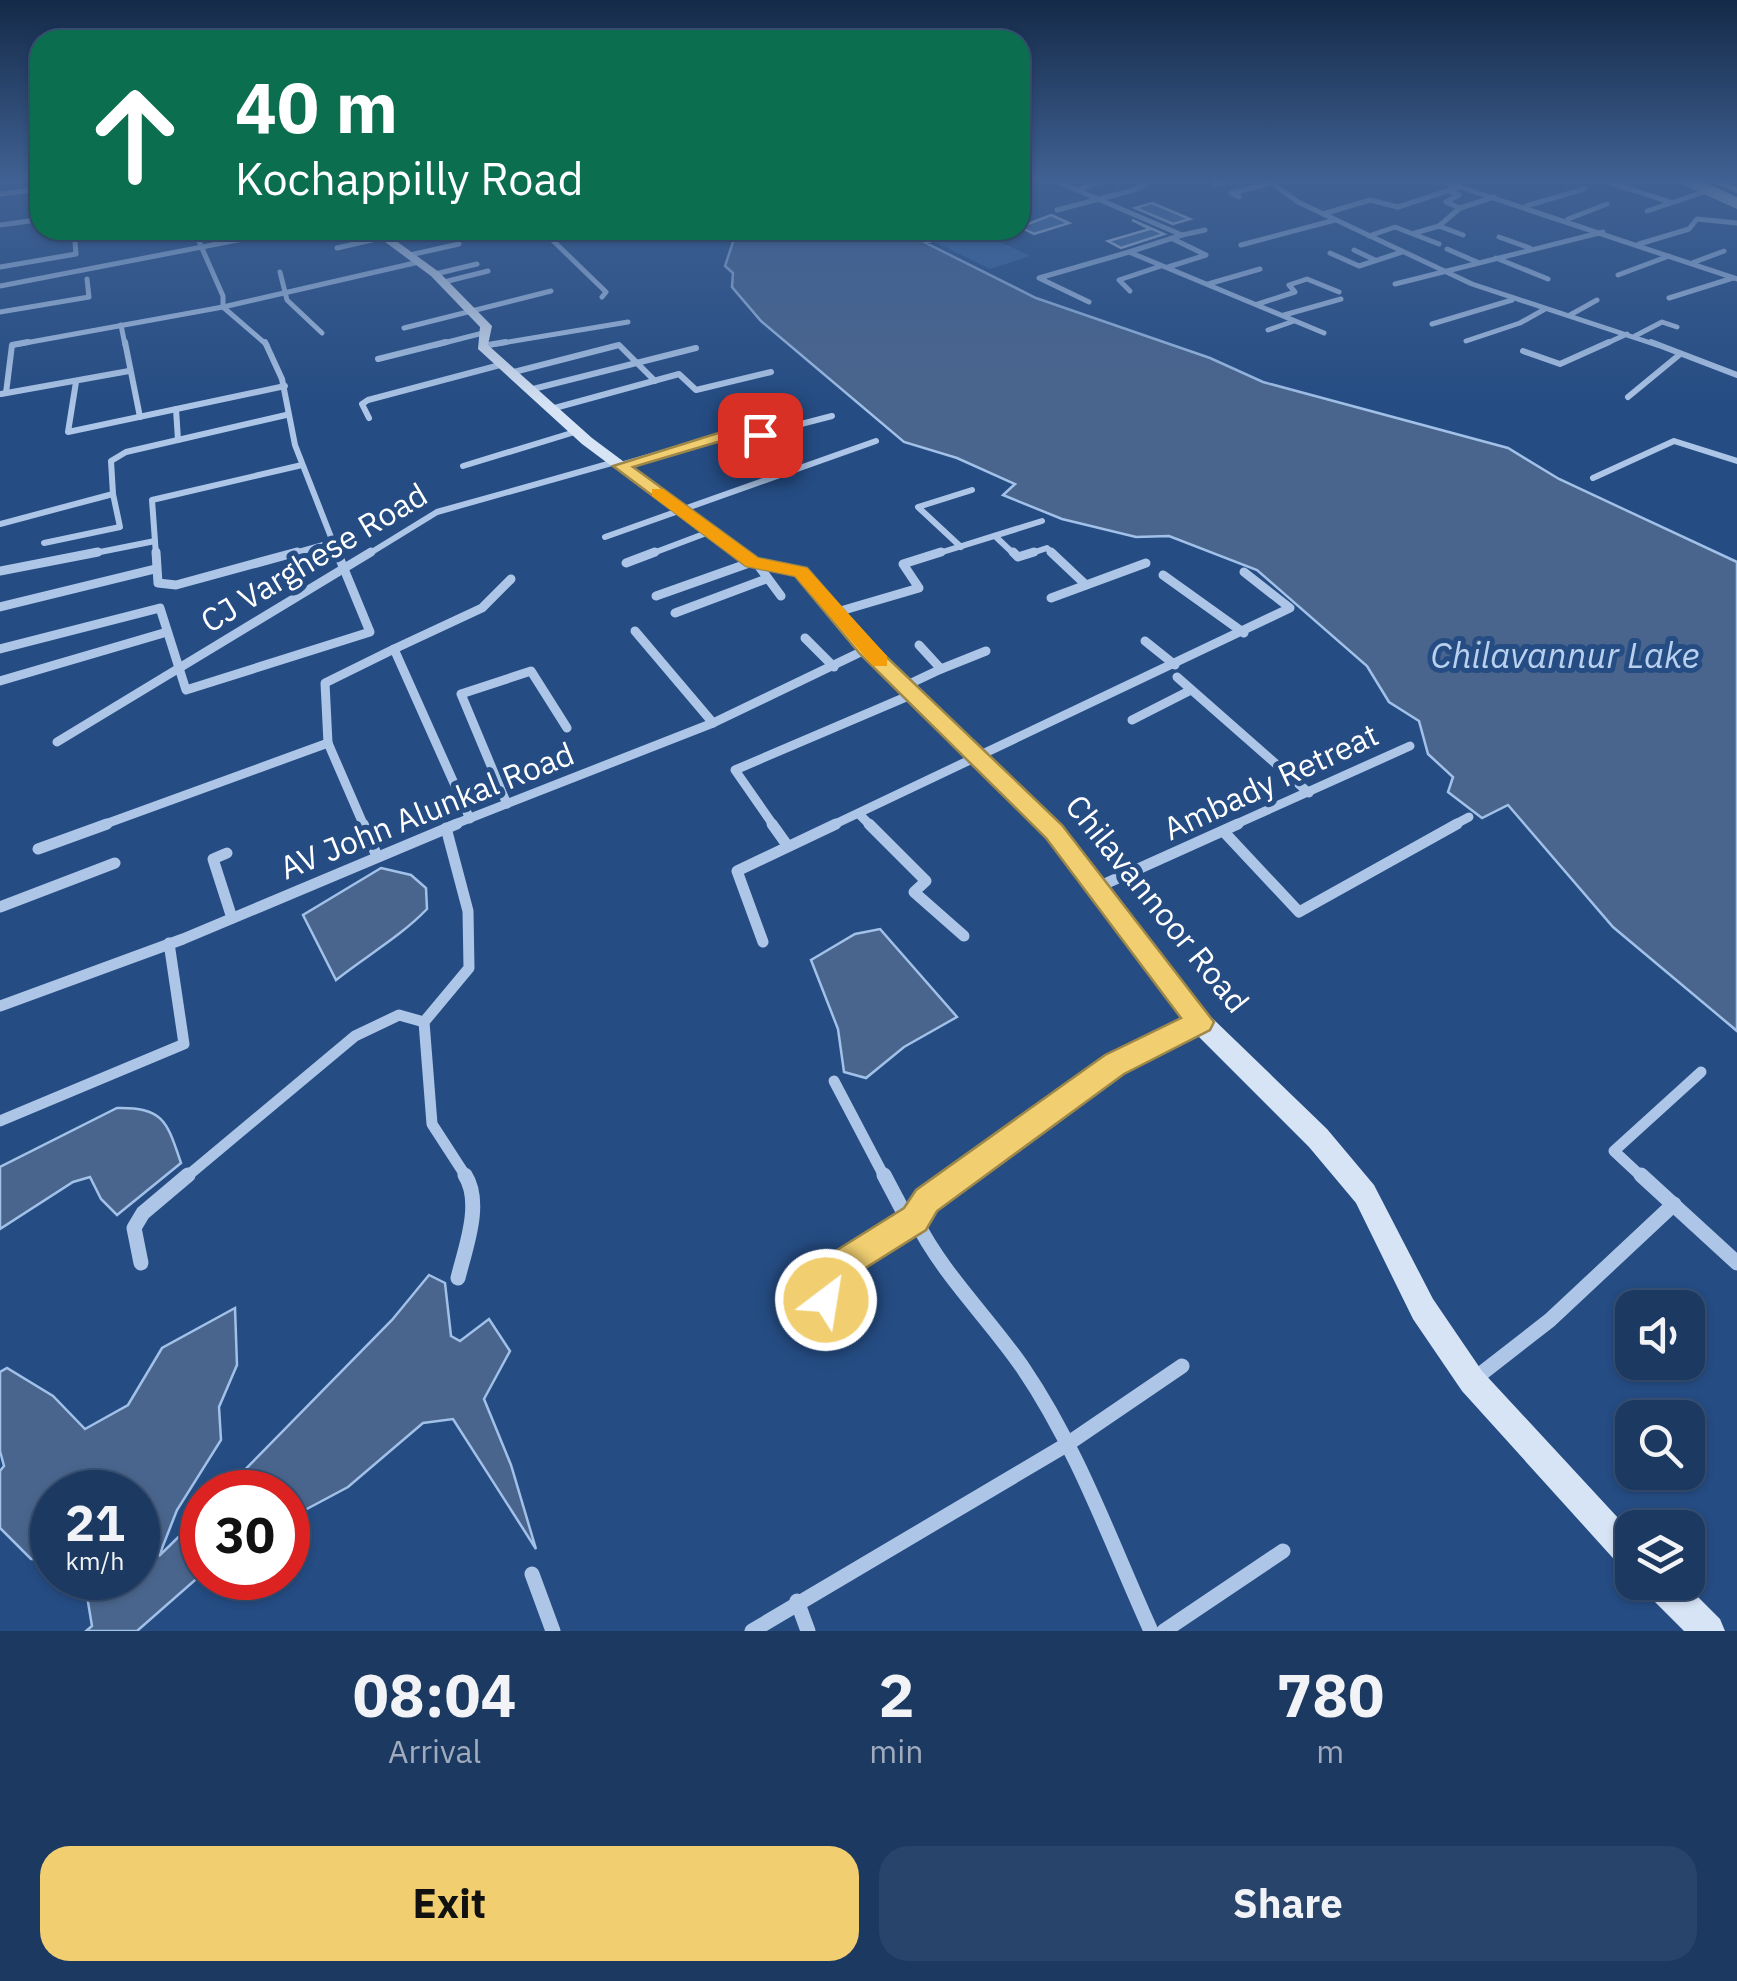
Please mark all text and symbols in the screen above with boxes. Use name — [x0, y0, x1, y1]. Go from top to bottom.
text: 40 m — [235, 61, 398, 152]
icon: ahead — [70, 70, 200, 200]
text: Kochappilly Road — [235, 149, 584, 207]
pin — [718, 393, 803, 478]
icon: arrive — [733, 408, 788, 463]
street label: CJ Varghese Road — [192, 473, 435, 641]
water label: Chilavannur Lake — [1431, 632, 1699, 678]
street label: Ambady Retreat — [1156, 713, 1385, 849]
street label: AV John Alunkal Road — [273, 732, 580, 888]
street label: Chilavannoor Road — [1057, 786, 1259, 1021]
position arrow — [774, 1248, 878, 1352]
map controls — [1615, 1290, 1705, 1600]
button: sound — [1615, 1290, 1705, 1380]
button: search — [1615, 1400, 1705, 1490]
speed limit sign: 30 — [180, 1470, 310, 1600]
text: 21 — [65, 1490, 125, 1555]
button: layers — [1615, 1510, 1705, 1600]
text: km/h — [66, 1544, 124, 1577]
text: 08:04 — [353, 1655, 517, 1734]
text: 2 — [878, 1655, 914, 1734]
text: 780 — [1276, 1655, 1384, 1734]
text: Arrival — [388, 1730, 481, 1772]
text: min — [869, 1730, 923, 1772]
text: m — [1316, 1730, 1344, 1772]
button: Exit — [40, 1846, 859, 1961]
button: Share — [879, 1846, 1697, 1961]

